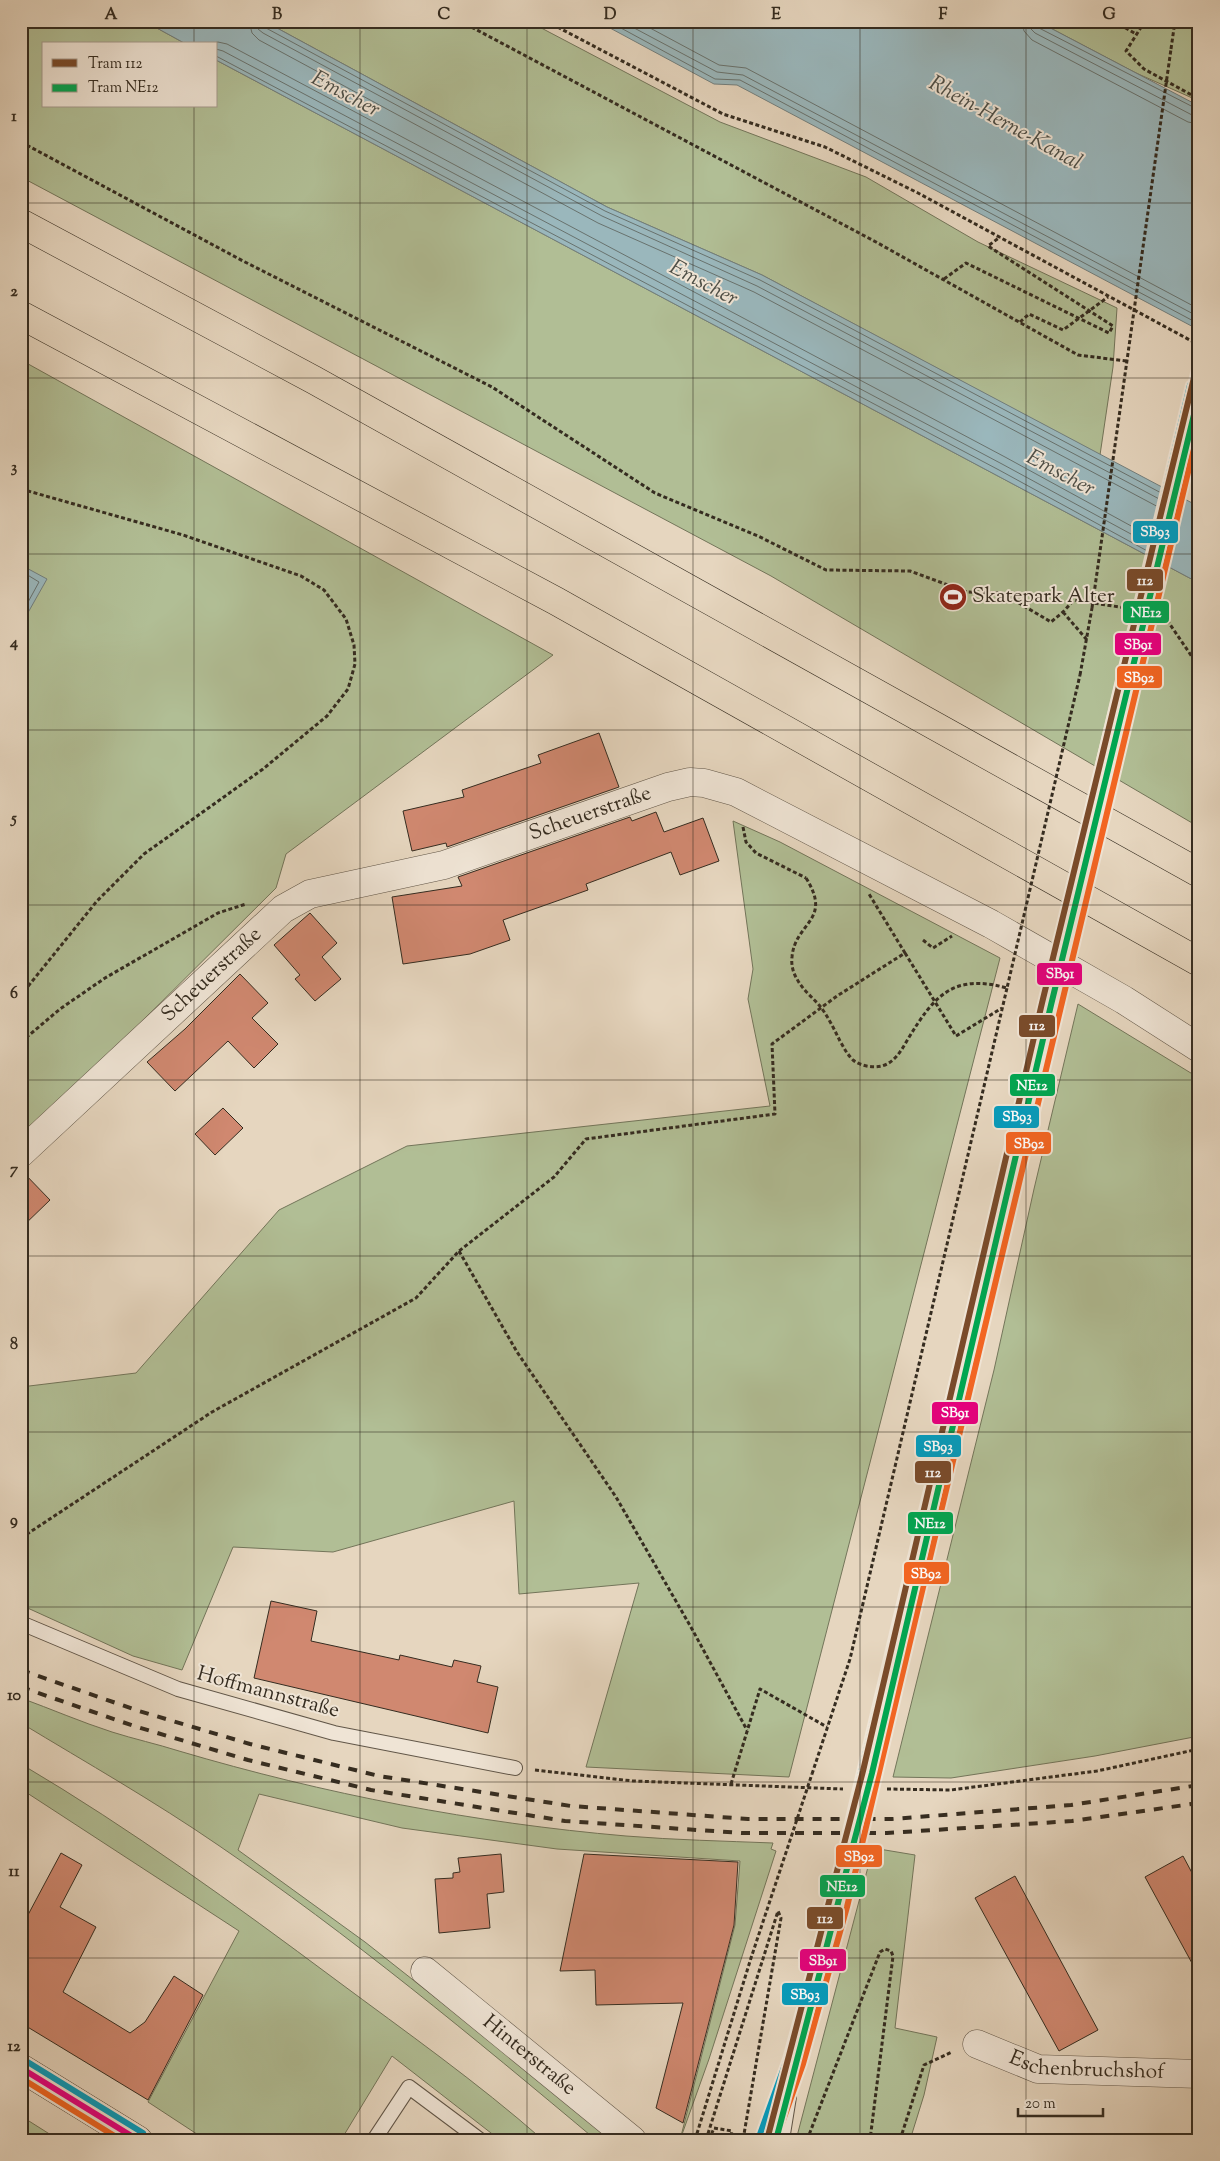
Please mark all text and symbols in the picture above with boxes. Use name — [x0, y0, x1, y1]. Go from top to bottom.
text: A — [105, 4, 118, 27]
text: B — [272, 4, 282, 27]
text: C — [438, 4, 451, 27]
text: D — [604, 4, 617, 27]
text: E — [771, 4, 781, 27]
text: F — [939, 4, 948, 27]
text: G — [1102, 4, 1116, 27]
legend — [42, 42, 218, 108]
text: Tram 112 — [88, 54, 143, 75]
water label: Emscher — [305, 64, 385, 127]
water label: Rhein-Herne-Kanal — [922, 69, 1088, 180]
text: Tram NE12 — [88, 78, 159, 99]
text: 1 — [11, 106, 17, 129]
water label: Emscher — [663, 253, 743, 316]
text: 2 — [10, 281, 18, 304]
water label: Emscher — [1020, 443, 1100, 506]
text: 3 — [11, 457, 18, 480]
line badge: SB93 — [1132, 520, 1179, 544]
text: SB93 — [1140, 523, 1170, 543]
line badge: 112 — [1126, 568, 1164, 592]
text: 112 — [1137, 572, 1153, 592]
sports icon: Skatepark Alter — [938, 582, 968, 612]
place label: Skatepark Alter — [972, 582, 1115, 612]
line badge: NE12 — [1122, 600, 1170, 624]
text: NE12 — [1131, 604, 1162, 624]
text: 4 — [9, 632, 18, 655]
line badge: SB91 — [1114, 632, 1162, 656]
text: SB91 — [1124, 636, 1153, 656]
line badge: SB92 — [1116, 665, 1163, 689]
text: SB92 — [1124, 669, 1155, 689]
street label: Scheuerstraße — [525, 779, 656, 849]
text: 5 — [9, 808, 17, 831]
street label: Scheuerstraße — [155, 921, 269, 1030]
line badge: SB91 — [1036, 962, 1083, 986]
text: SB91 — [1046, 965, 1075, 985]
text: 6 — [10, 983, 18, 1006]
line badge: 112 — [1018, 1014, 1056, 1038]
text: 112 — [1029, 1017, 1045, 1037]
line badge: NE12 — [1009, 1073, 1056, 1097]
text: NE12 — [1017, 1077, 1048, 1097]
line badge: SB93 — [993, 1105, 1040, 1129]
text: SB93 — [1002, 1108, 1032, 1128]
line badge: SB92 — [1005, 1131, 1052, 1155]
text: SB92 — [1014, 1135, 1045, 1155]
text: 7 — [10, 1159, 19, 1182]
text: 8 — [10, 1334, 18, 1357]
line badge: SB91 — [931, 1401, 979, 1425]
text: SB91 — [941, 1404, 970, 1424]
line badge: SB93 — [915, 1434, 962, 1458]
text: SB93 — [923, 1438, 953, 1458]
line badge: 112 — [914, 1460, 952, 1484]
text: 112 — [925, 1464, 941, 1484]
text: 9 — [10, 1510, 18, 1533]
line badge: NE12 — [907, 1511, 954, 1535]
text: NE12 — [915, 1515, 946, 1535]
line badge: SB92 — [903, 1561, 950, 1585]
text: SB92 — [911, 1565, 942, 1585]
street label: Hoffmannstraße — [193, 1660, 343, 1726]
text: 10 — [7, 1685, 21, 1708]
line badge: SB92 — [835, 1844, 883, 1868]
text: SB92 — [844, 1848, 875, 1868]
text: 11 — [9, 1861, 20, 1884]
line badge: NE12 — [819, 1874, 866, 1898]
text: NE12 — [827, 1878, 858, 1898]
line badge: 112 — [806, 1906, 844, 1930]
text: 112 — [817, 1910, 833, 1930]
line badge: SB91 — [799, 1948, 847, 1972]
text: SB91 — [809, 1952, 838, 1972]
line badge: SB93 — [781, 1982, 829, 2006]
text: SB93 — [790, 1986, 820, 2006]
street label: Hinterstraße — [475, 2008, 582, 2103]
text: 12 — [8, 2036, 21, 2059]
street label: Eschenbruchshof — [1004, 2044, 1167, 2088]
scale bar — [1018, 2086, 1102, 2118]
text: 20 m — [1025, 2094, 1056, 2115]

